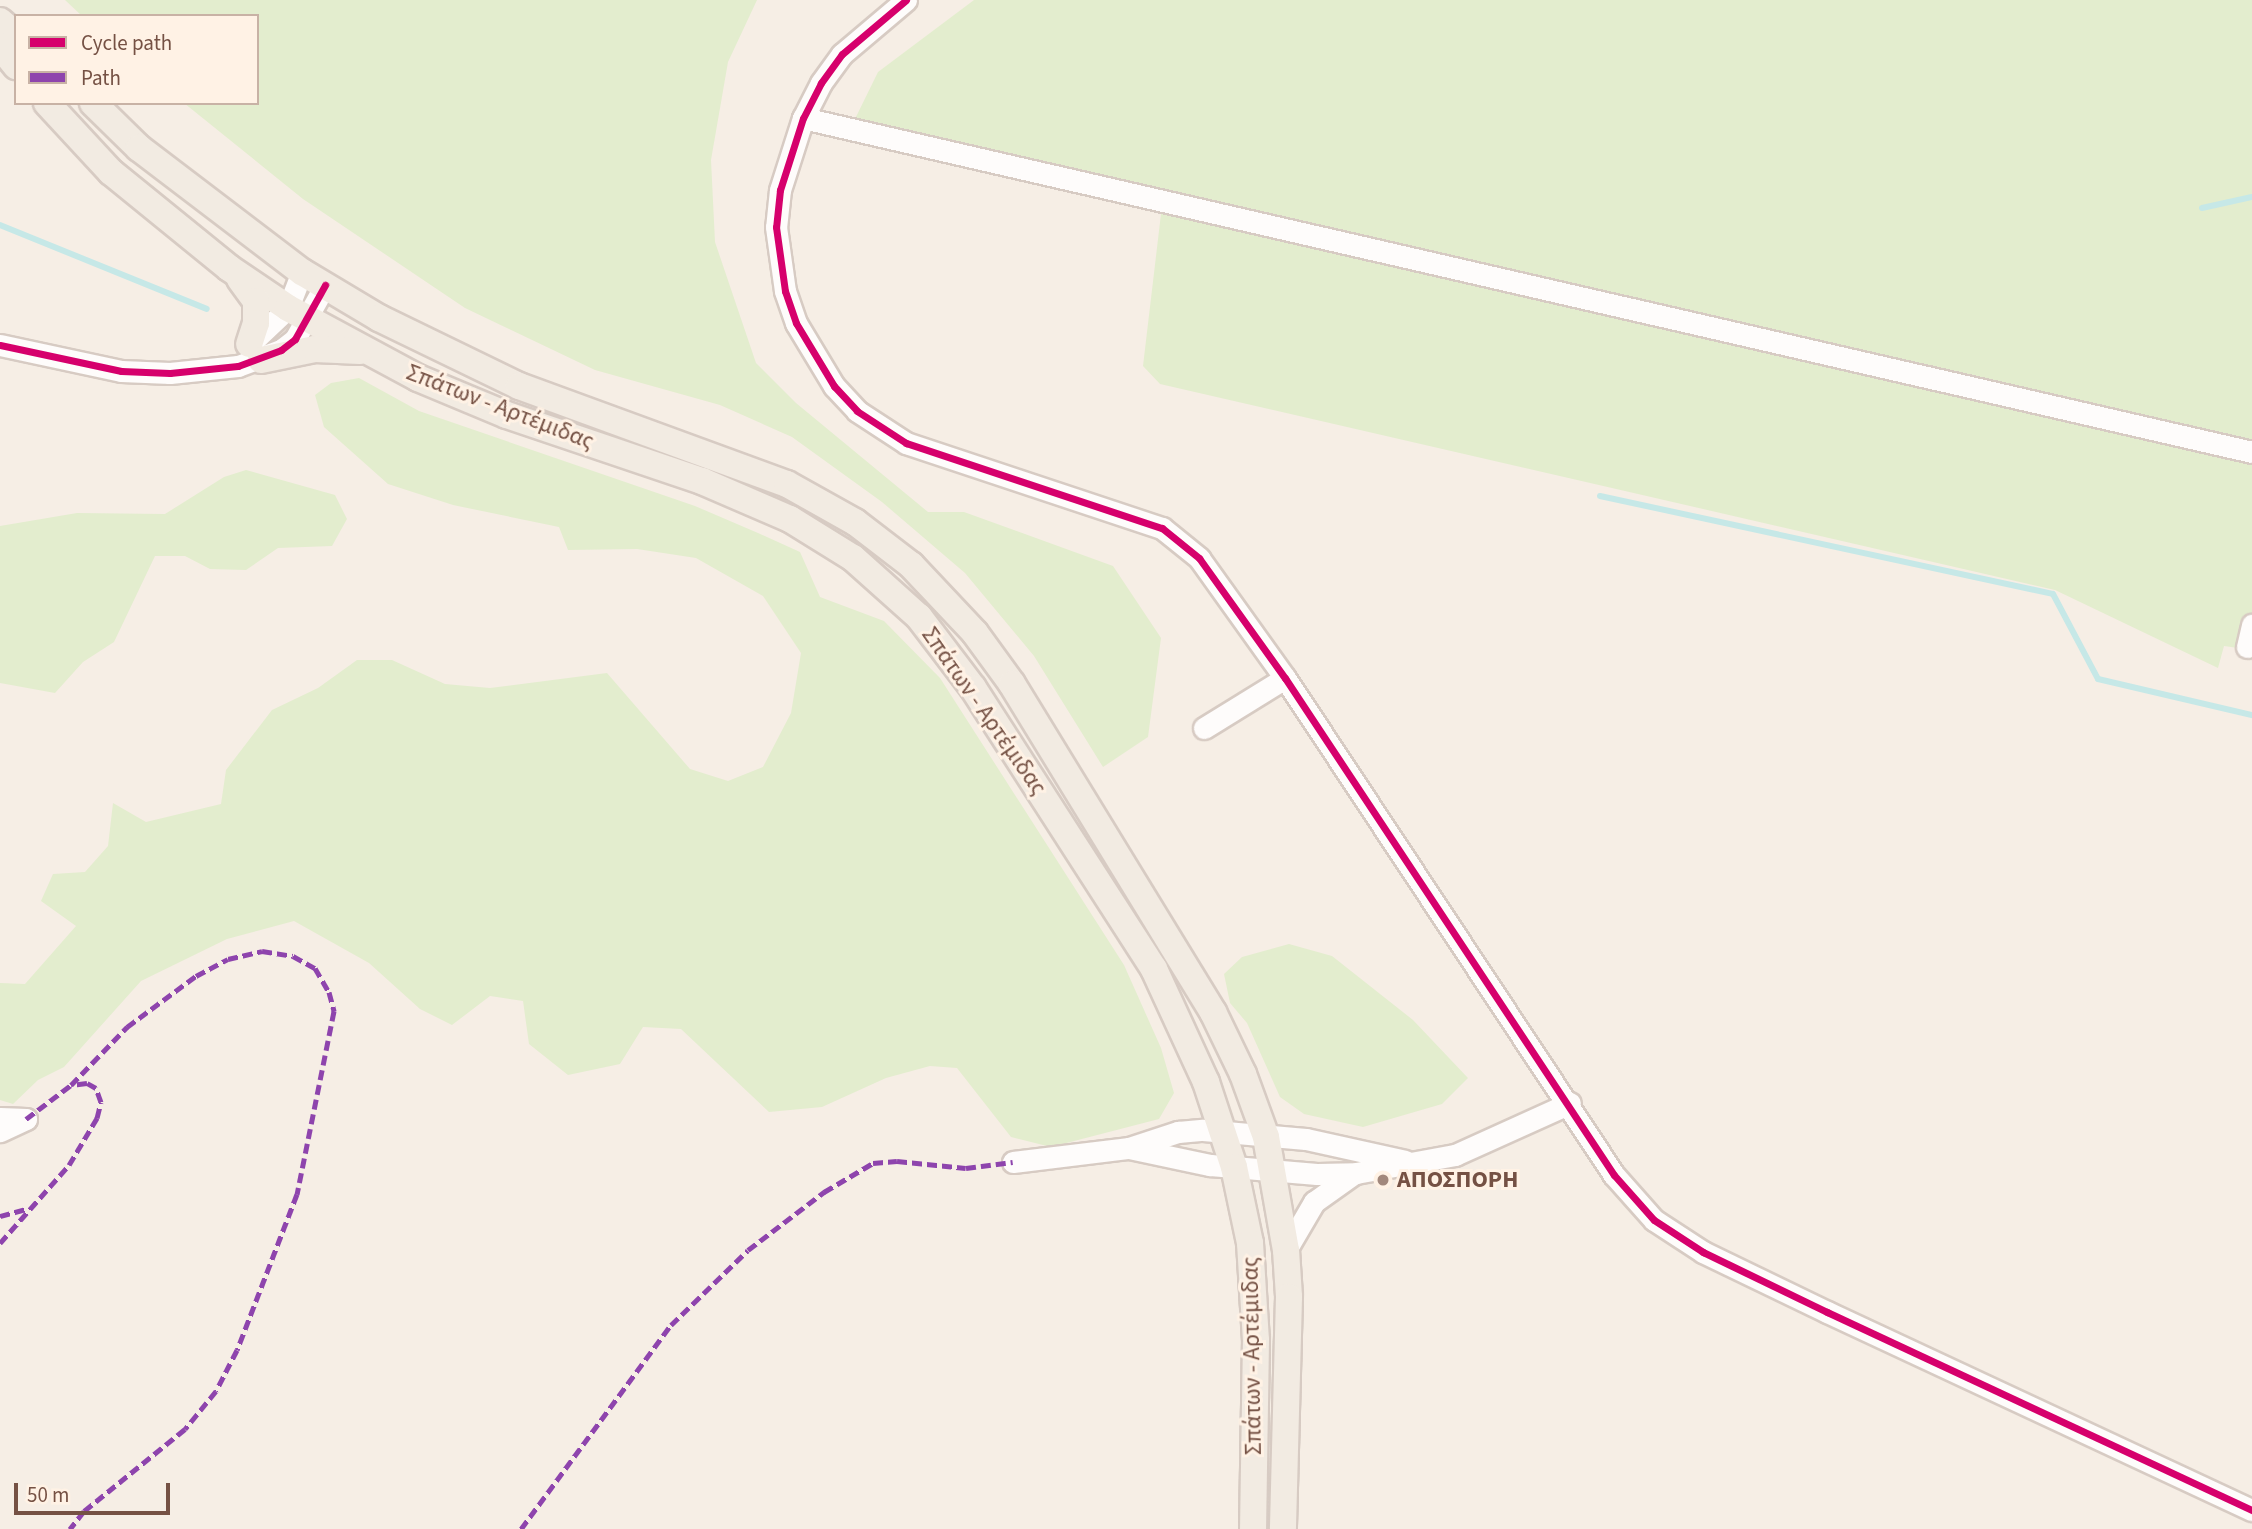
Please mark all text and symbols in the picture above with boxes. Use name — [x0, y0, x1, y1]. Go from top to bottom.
legend — [14, 14, 259, 105]
text: Cycle path — [81, 28, 172, 58]
text: Path — [81, 63, 121, 93]
street label: Σπάτων - Αρτέμιδας — [402, 358, 598, 456]
street label: Σπάτων - Αρτέμιδας — [915, 621, 1053, 801]
place label: ΑΠΟΣΠΟΡΗ — [1397, 1166, 1518, 1194]
marker: ΑΠΟΣΠΟΡΗ — [1375, 1172, 1391, 1188]
street label: Σπάτων - Αρτέμιδας — [1236, 1256, 1268, 1456]
scale bar — [18, 1470, 173, 1514]
text: 50 m — [27, 1480, 69, 1510]

